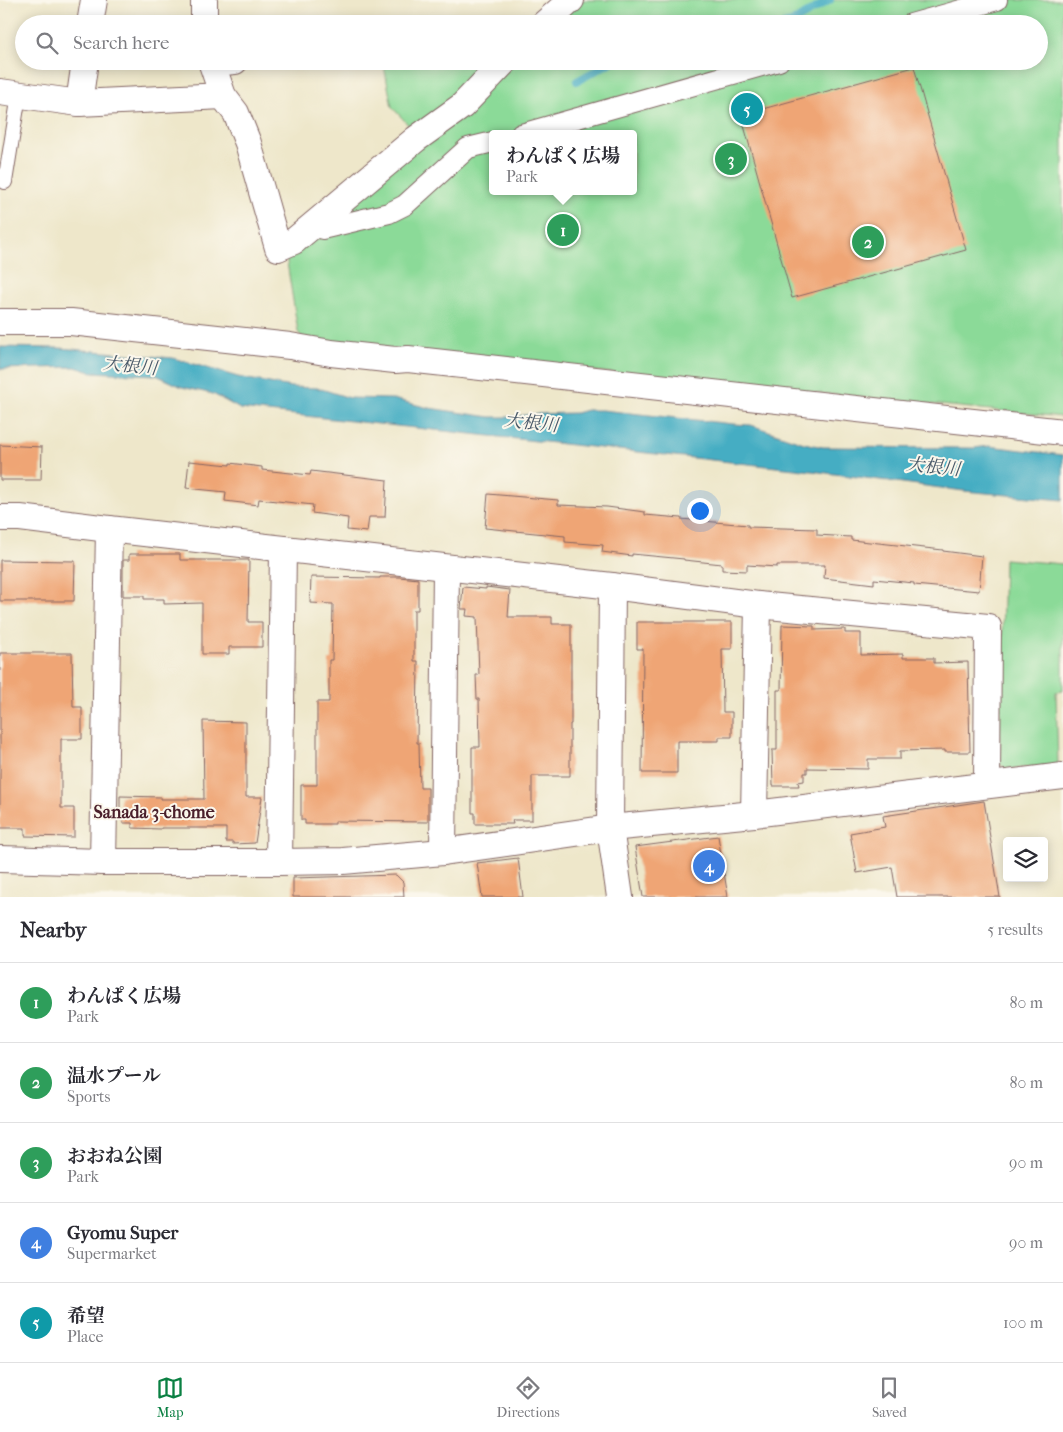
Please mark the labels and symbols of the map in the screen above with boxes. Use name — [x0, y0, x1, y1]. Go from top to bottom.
pin: 5 — [731, 90, 763, 128]
pin: 3 — [715, 140, 747, 178]
pin: 1 — [547, 211, 579, 249]
pin: 2 — [852, 223, 884, 261]
water label: 大根川 — [102, 353, 160, 379]
water label: 大根川 — [503, 410, 561, 436]
water label: 大根川 — [905, 454, 963, 480]
your location — [687, 498, 713, 524]
district label: Sanada 3-chome — [93, 802, 215, 823]
pin: 4 — [693, 847, 725, 885]

